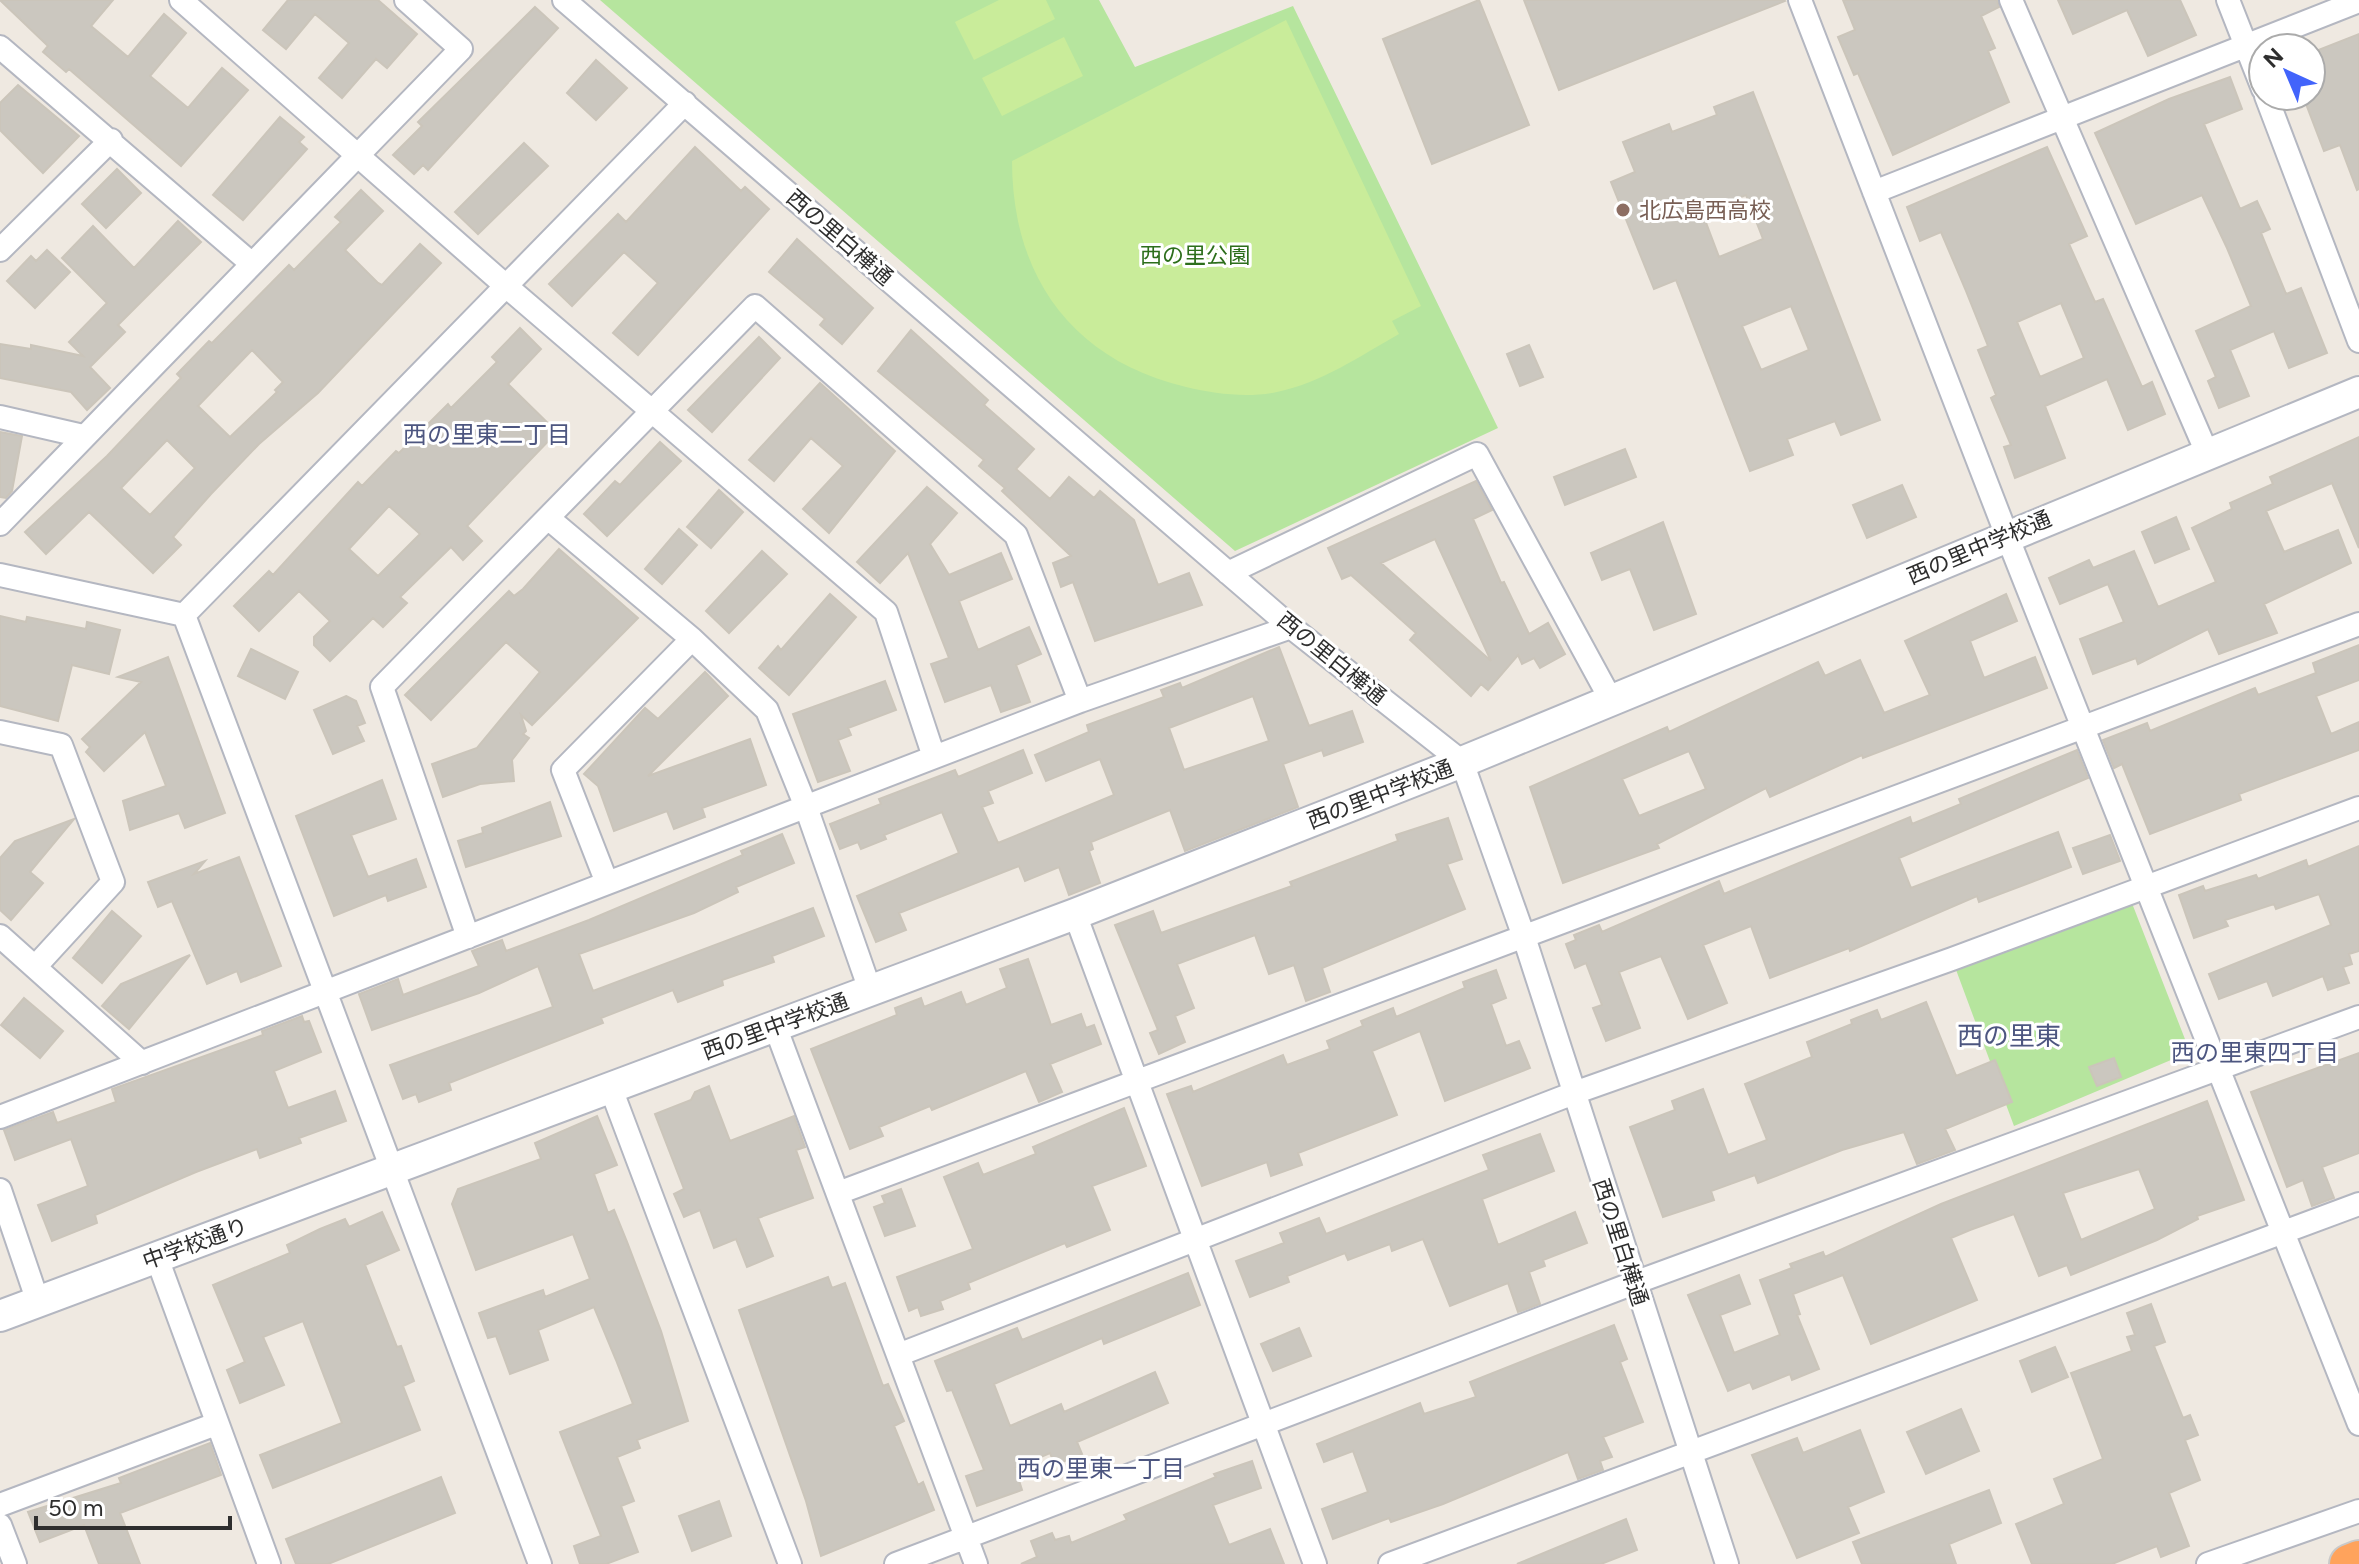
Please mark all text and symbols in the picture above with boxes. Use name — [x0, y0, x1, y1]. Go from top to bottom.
north arrow — [2247, 32, 2327, 112]
text: N — [2258, 42, 2289, 74]
street label: 西の里白樺通 — [781, 184, 898, 291]
place label: 北広島西高校 — [1639, 197, 1771, 224]
marker: 北広島西高校 — [1614, 201, 1632, 219]
park label: 西の里公園 — [1140, 242, 1250, 269]
district label: 西の里東二丁目 — [403, 420, 571, 449]
street label: 西の里中学校通 — [1903, 505, 2055, 590]
street label: 西の里白樺通 — [1272, 606, 1391, 710]
street label: 西の里中学校通 — [1303, 754, 1457, 835]
street label: 西の里中学校通 — [698, 987, 852, 1065]
district label: 西の里東 — [1957, 1020, 2061, 1052]
district label: 西の里東四丁目 — [2171, 1038, 2339, 1067]
street label: 西の里白樺通 — [1587, 1175, 1654, 1309]
street label: 中学校通り — [139, 1212, 251, 1275]
district label: 西の里東一丁目 — [1017, 1454, 1185, 1483]
scale bar — [36, 1480, 230, 1530]
text: 50 m — [48, 1493, 104, 1522]

